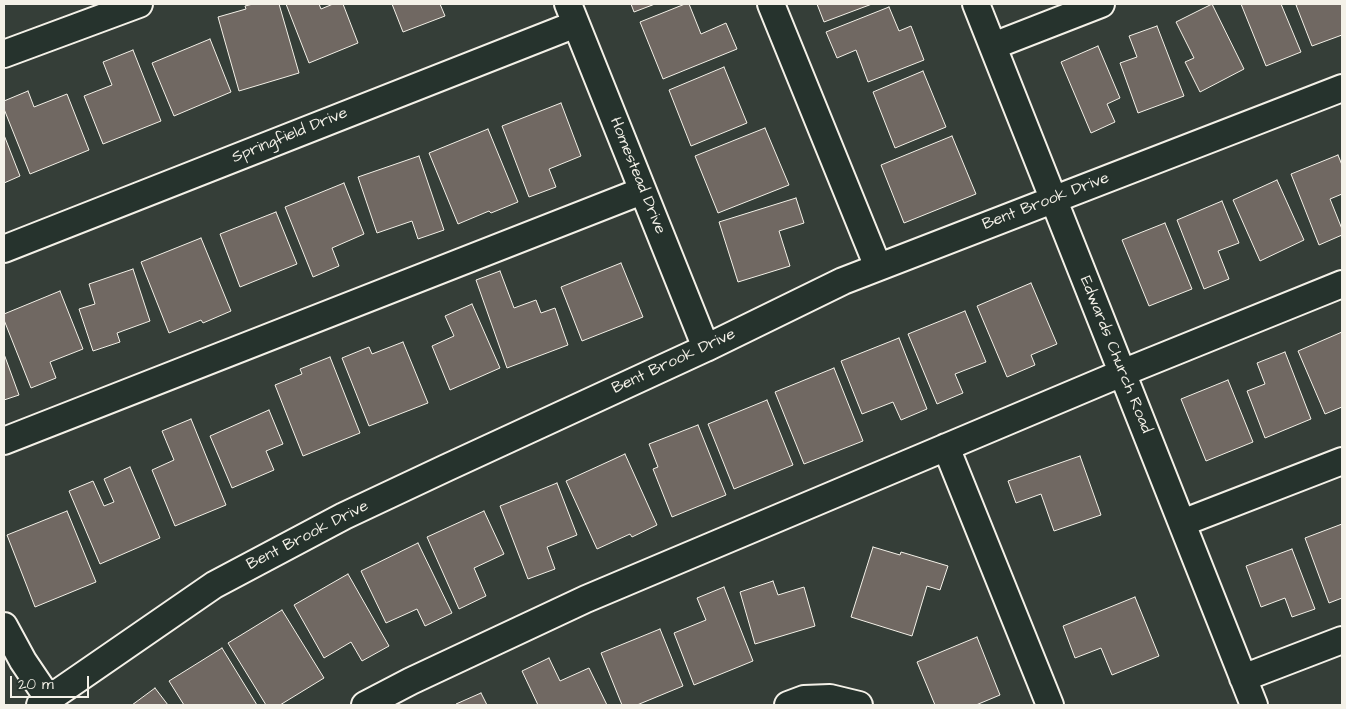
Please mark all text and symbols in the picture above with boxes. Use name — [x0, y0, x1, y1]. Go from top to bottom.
street label: Springfield Drive — [229, 104, 351, 168]
street label: Homestead Drive — [605, 115, 669, 237]
street label: Bent Brook Drive — [980, 169, 1112, 235]
street label: Edwards Church Road — [1075, 274, 1155, 436]
street label: Bent Brook Drive — [609, 325, 739, 399]
street label: Bent Brook Drive — [244, 497, 372, 575]
scale bar — [12, 666, 91, 698]
text: 20 m — [18, 674, 54, 695]

